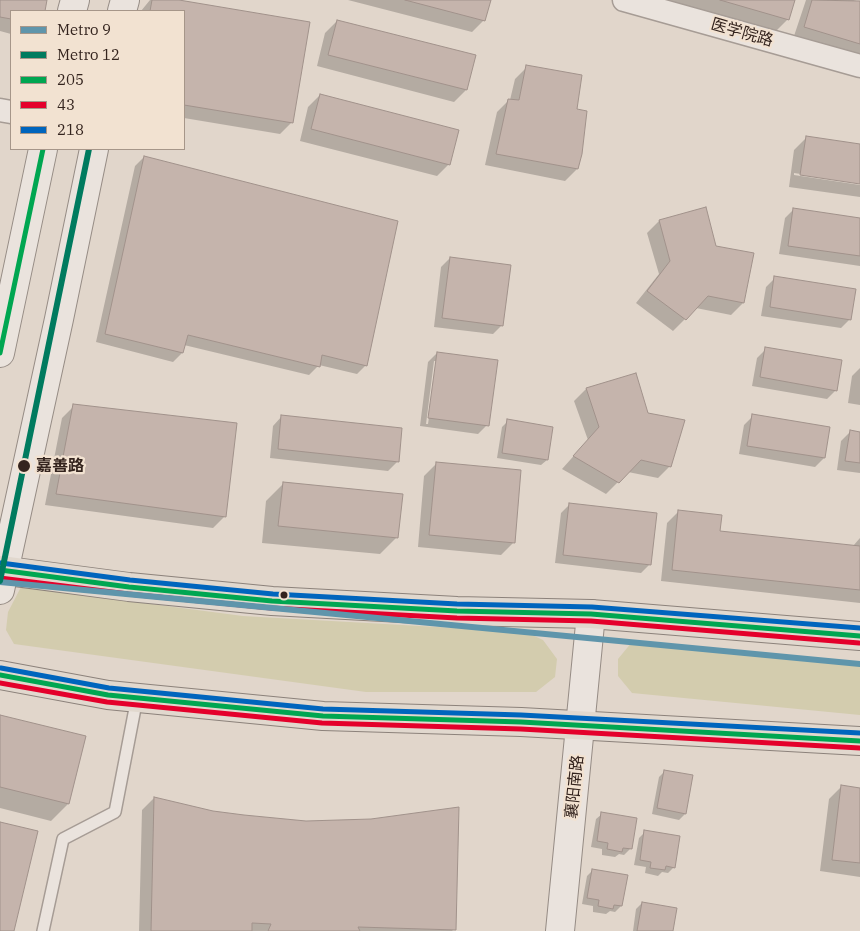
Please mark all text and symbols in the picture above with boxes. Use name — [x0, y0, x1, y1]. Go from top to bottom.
legend — [10, 10, 185, 150]
street label: 医学院路 — [709, 15, 775, 51]
text: Metro 9 — [57, 20, 111, 39]
text: Metro 12 — [57, 45, 120, 64]
text: 205 — [57, 70, 84, 89]
text: 43 — [57, 95, 75, 114]
text: 218 — [57, 120, 84, 139]
place label: 嘉善路 — [36, 456, 84, 476]
marker: 嘉善路 — [16, 458, 32, 474]
unlabelled marker — [279, 590, 289, 600]
street label: 襄阳南路 — [562, 754, 588, 820]

